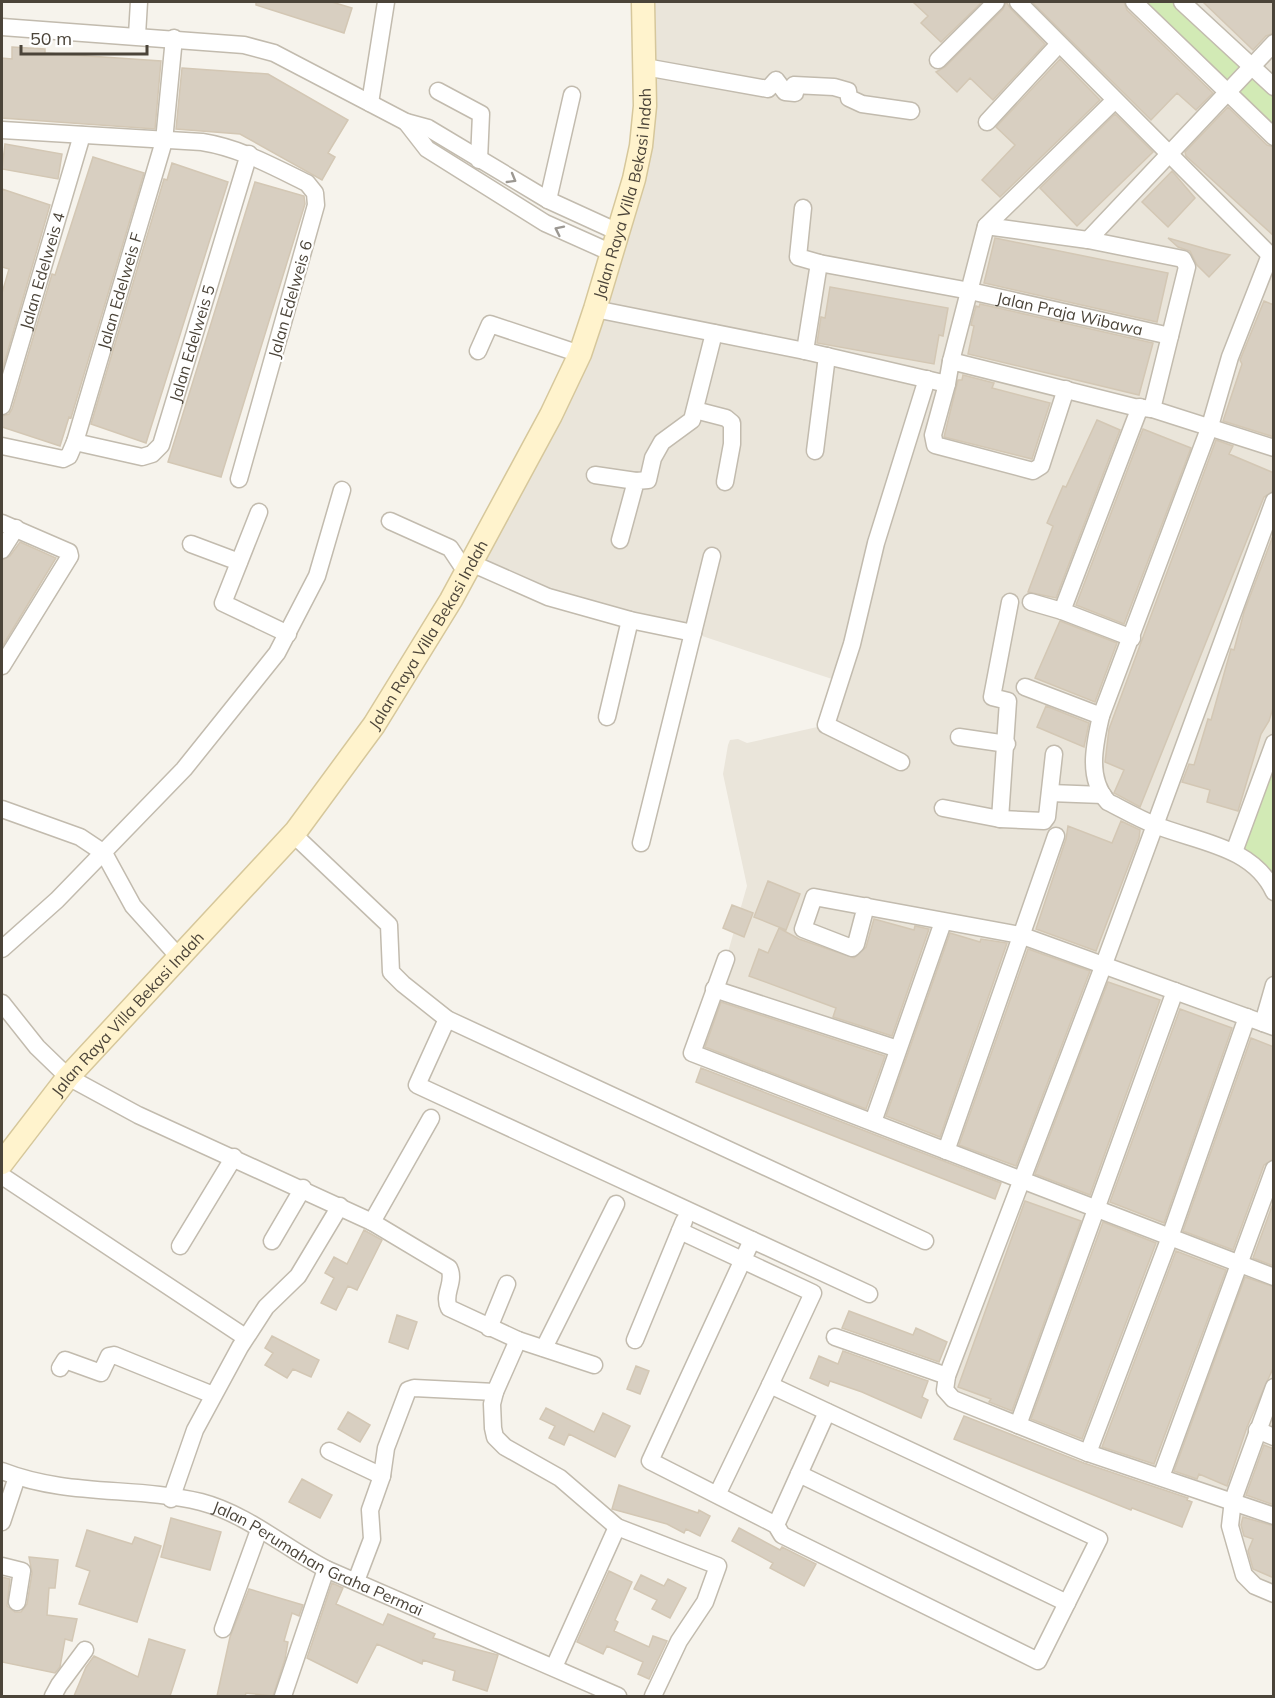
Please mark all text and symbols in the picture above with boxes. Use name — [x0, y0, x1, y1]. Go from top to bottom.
scale bar — [21, 18, 147, 56]
text: 50 m — [30, 27, 72, 50]
street label: Jalan Raya Villa Bekasi Indah — [589, 88, 655, 301]
one-way arrow — [506, 172, 517, 184]
street label: Jalan Edelweis 4 — [15, 209, 69, 332]
one-way arrow — [554, 225, 565, 237]
street label: Jalan Edelweis F — [93, 230, 146, 352]
street label: Jalan Edelweis 6 — [264, 238, 316, 360]
street label: Jalan Edelweis 5 — [165, 282, 219, 404]
street label: Jalan Praja Wibawa — [995, 287, 1145, 340]
street label: Jalan Raya Villa Bekasi Indah — [364, 536, 492, 733]
street label: Jalan Raya Villa Bekasi Indah — [47, 927, 208, 1100]
street label: Jalan Perumahan Graha Permai — [210, 1496, 426, 1620]

